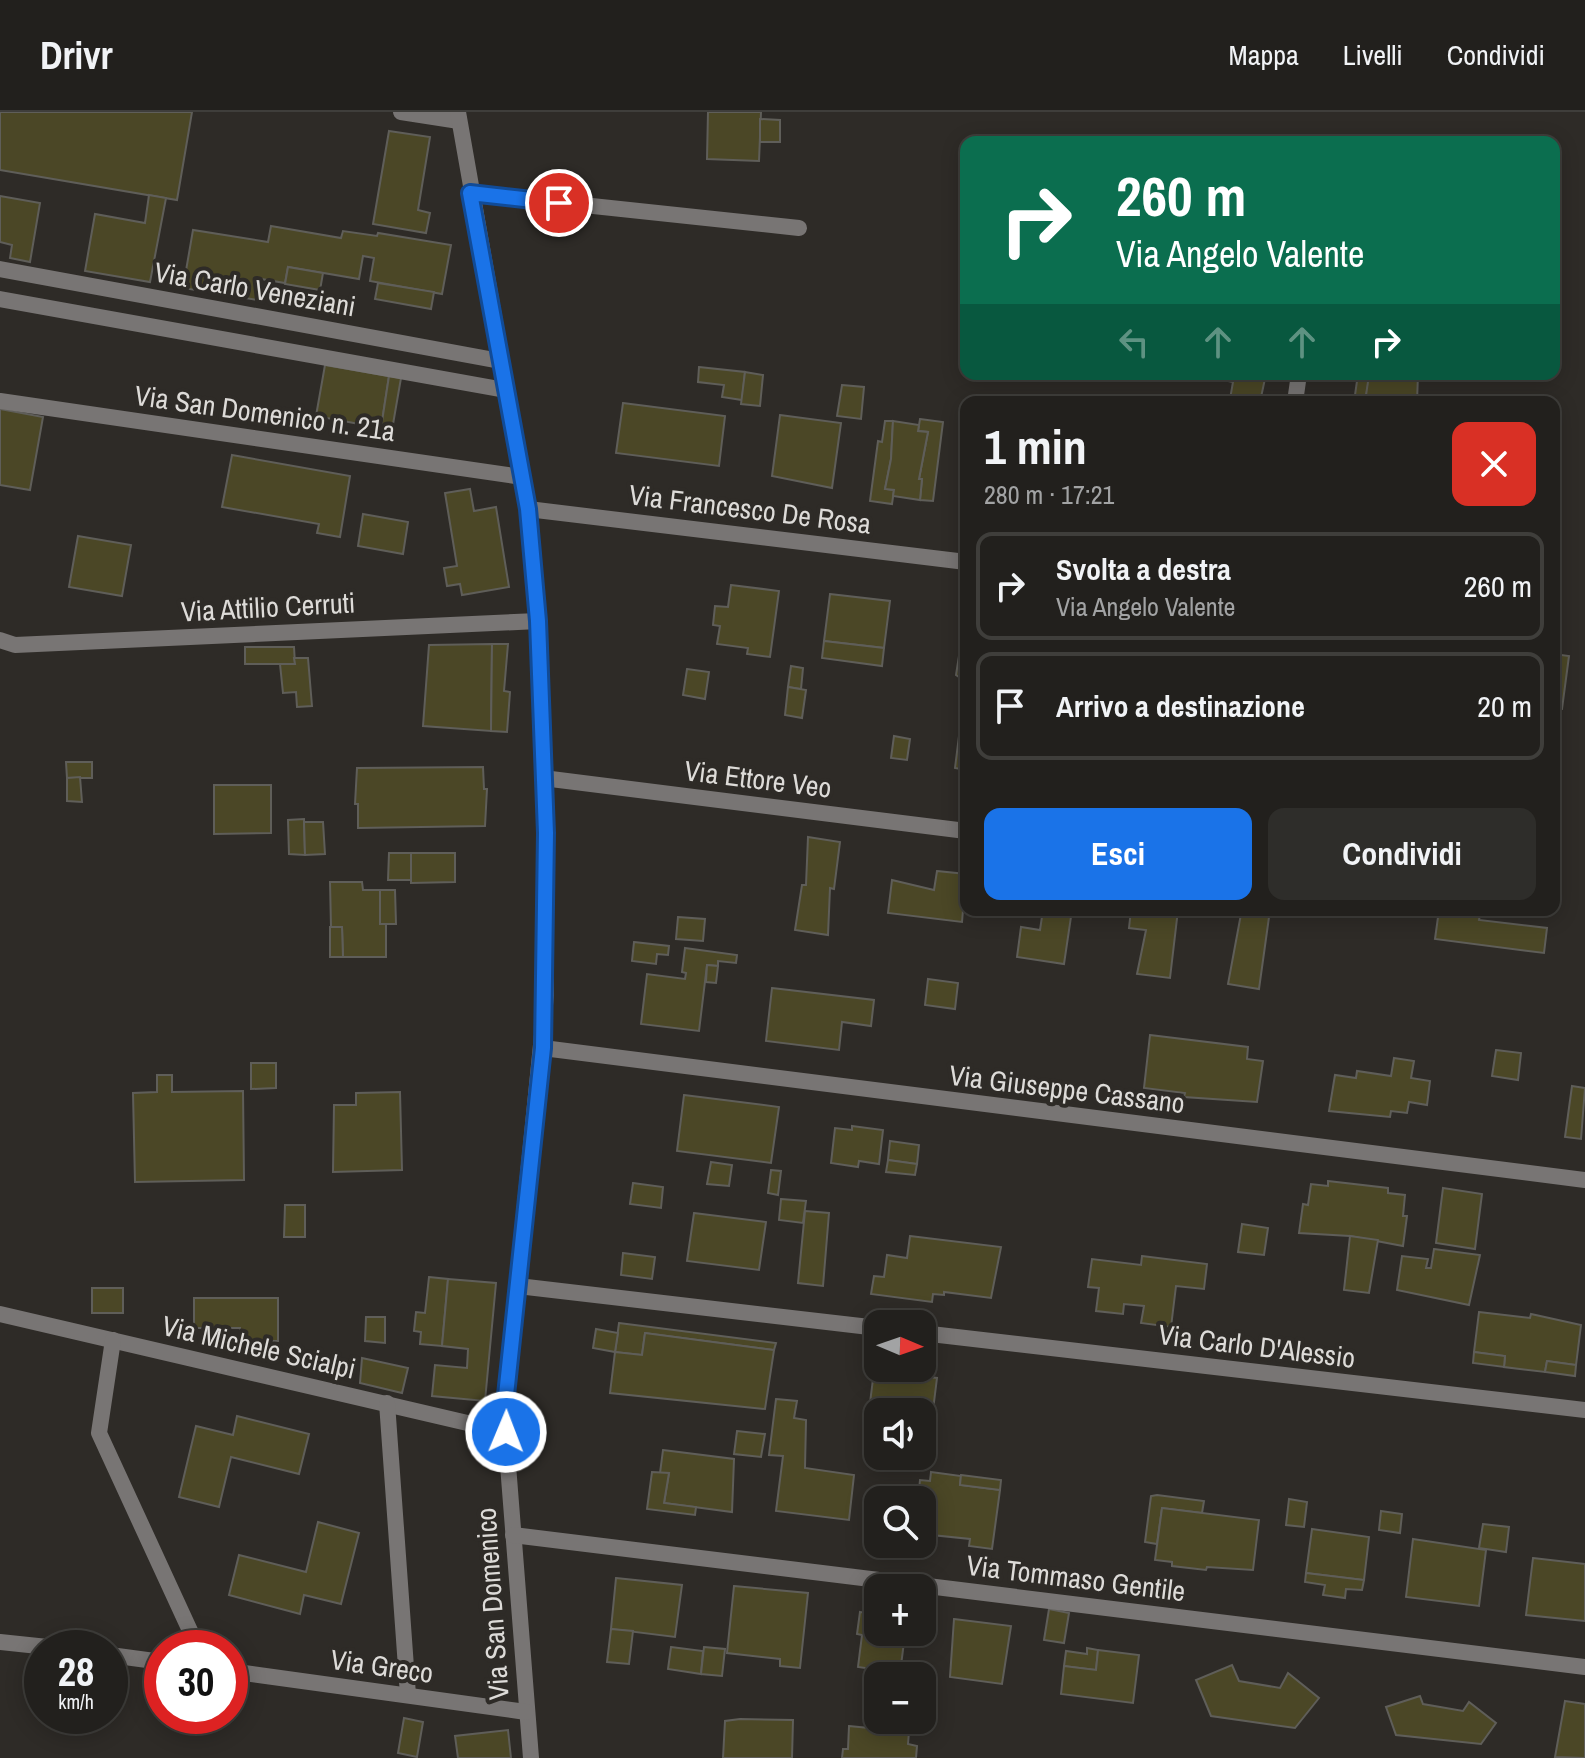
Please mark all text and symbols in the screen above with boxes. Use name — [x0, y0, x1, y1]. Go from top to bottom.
text: Drivr — [40, 30, 113, 81]
text: Mappa — [1229, 36, 1299, 74]
text: Livelli — [1343, 36, 1403, 74]
text: Condividi — [1447, 36, 1545, 74]
text: 260 m — [1116, 158, 1246, 233]
icon: right — [984, 168, 1088, 272]
pin — [525, 169, 593, 237]
icon: arrive — [537, 181, 581, 225]
text: Via Angelo Valente — [1116, 230, 1364, 278]
street label: Via Carlo Veneziani — [151, 253, 359, 325]
icon: left — [1112, 320, 1156, 364]
icon: ahead — [1196, 320, 1240, 364]
icon: ahead — [1280, 320, 1324, 364]
icon: right — [1364, 320, 1408, 364]
street label: Via San Domenico n. 21a — [132, 376, 398, 450]
text: 1 min — [984, 414, 1087, 479]
button: close — [1452, 422, 1536, 506]
street label: Via Francesco De Rosa — [627, 475, 873, 543]
text: 280 m · 17:21 — [984, 477, 1114, 512]
text: Svolta a destra — [1056, 549, 1231, 589]
icon: right — [988, 564, 1032, 608]
text: 260 m — [1464, 566, 1532, 606]
street label: Via Attilio Cerruti — [180, 583, 356, 631]
text: Via Angelo Valente — [1056, 589, 1235, 624]
icon: arrive — [988, 684, 1032, 728]
text: Arrivo a destinazione — [1056, 686, 1305, 726]
text: 20 m — [1477, 686, 1532, 726]
street label: Via Ettore Veo — [682, 751, 834, 807]
button: Esci — [984, 808, 1252, 900]
button: Condividi — [1268, 808, 1536, 900]
street label: Via Giuseppe Cassano — [947, 1056, 1187, 1122]
street label: Via Michele Scialpi — [159, 1306, 359, 1388]
north arrow — [864, 1310, 936, 1382]
map controls — [864, 1310, 936, 1734]
street label: Via Carlo D'Alessio — [1156, 1315, 1358, 1377]
position arrow — [464, 1390, 548, 1474]
button: sound — [864, 1398, 936, 1470]
button: search — [864, 1486, 936, 1558]
street label: Via San Domenico — [466, 1507, 518, 1701]
street label: Via Tommaso Gentile — [965, 1546, 1187, 1610]
button: + — [864, 1574, 936, 1646]
speed limit sign: 30 — [144, 1630, 248, 1734]
street label: Via Greco — [328, 1640, 436, 1692]
text: 28 — [58, 1645, 94, 1698]
button: − — [864, 1662, 936, 1734]
text: km/h — [58, 1688, 94, 1715]

